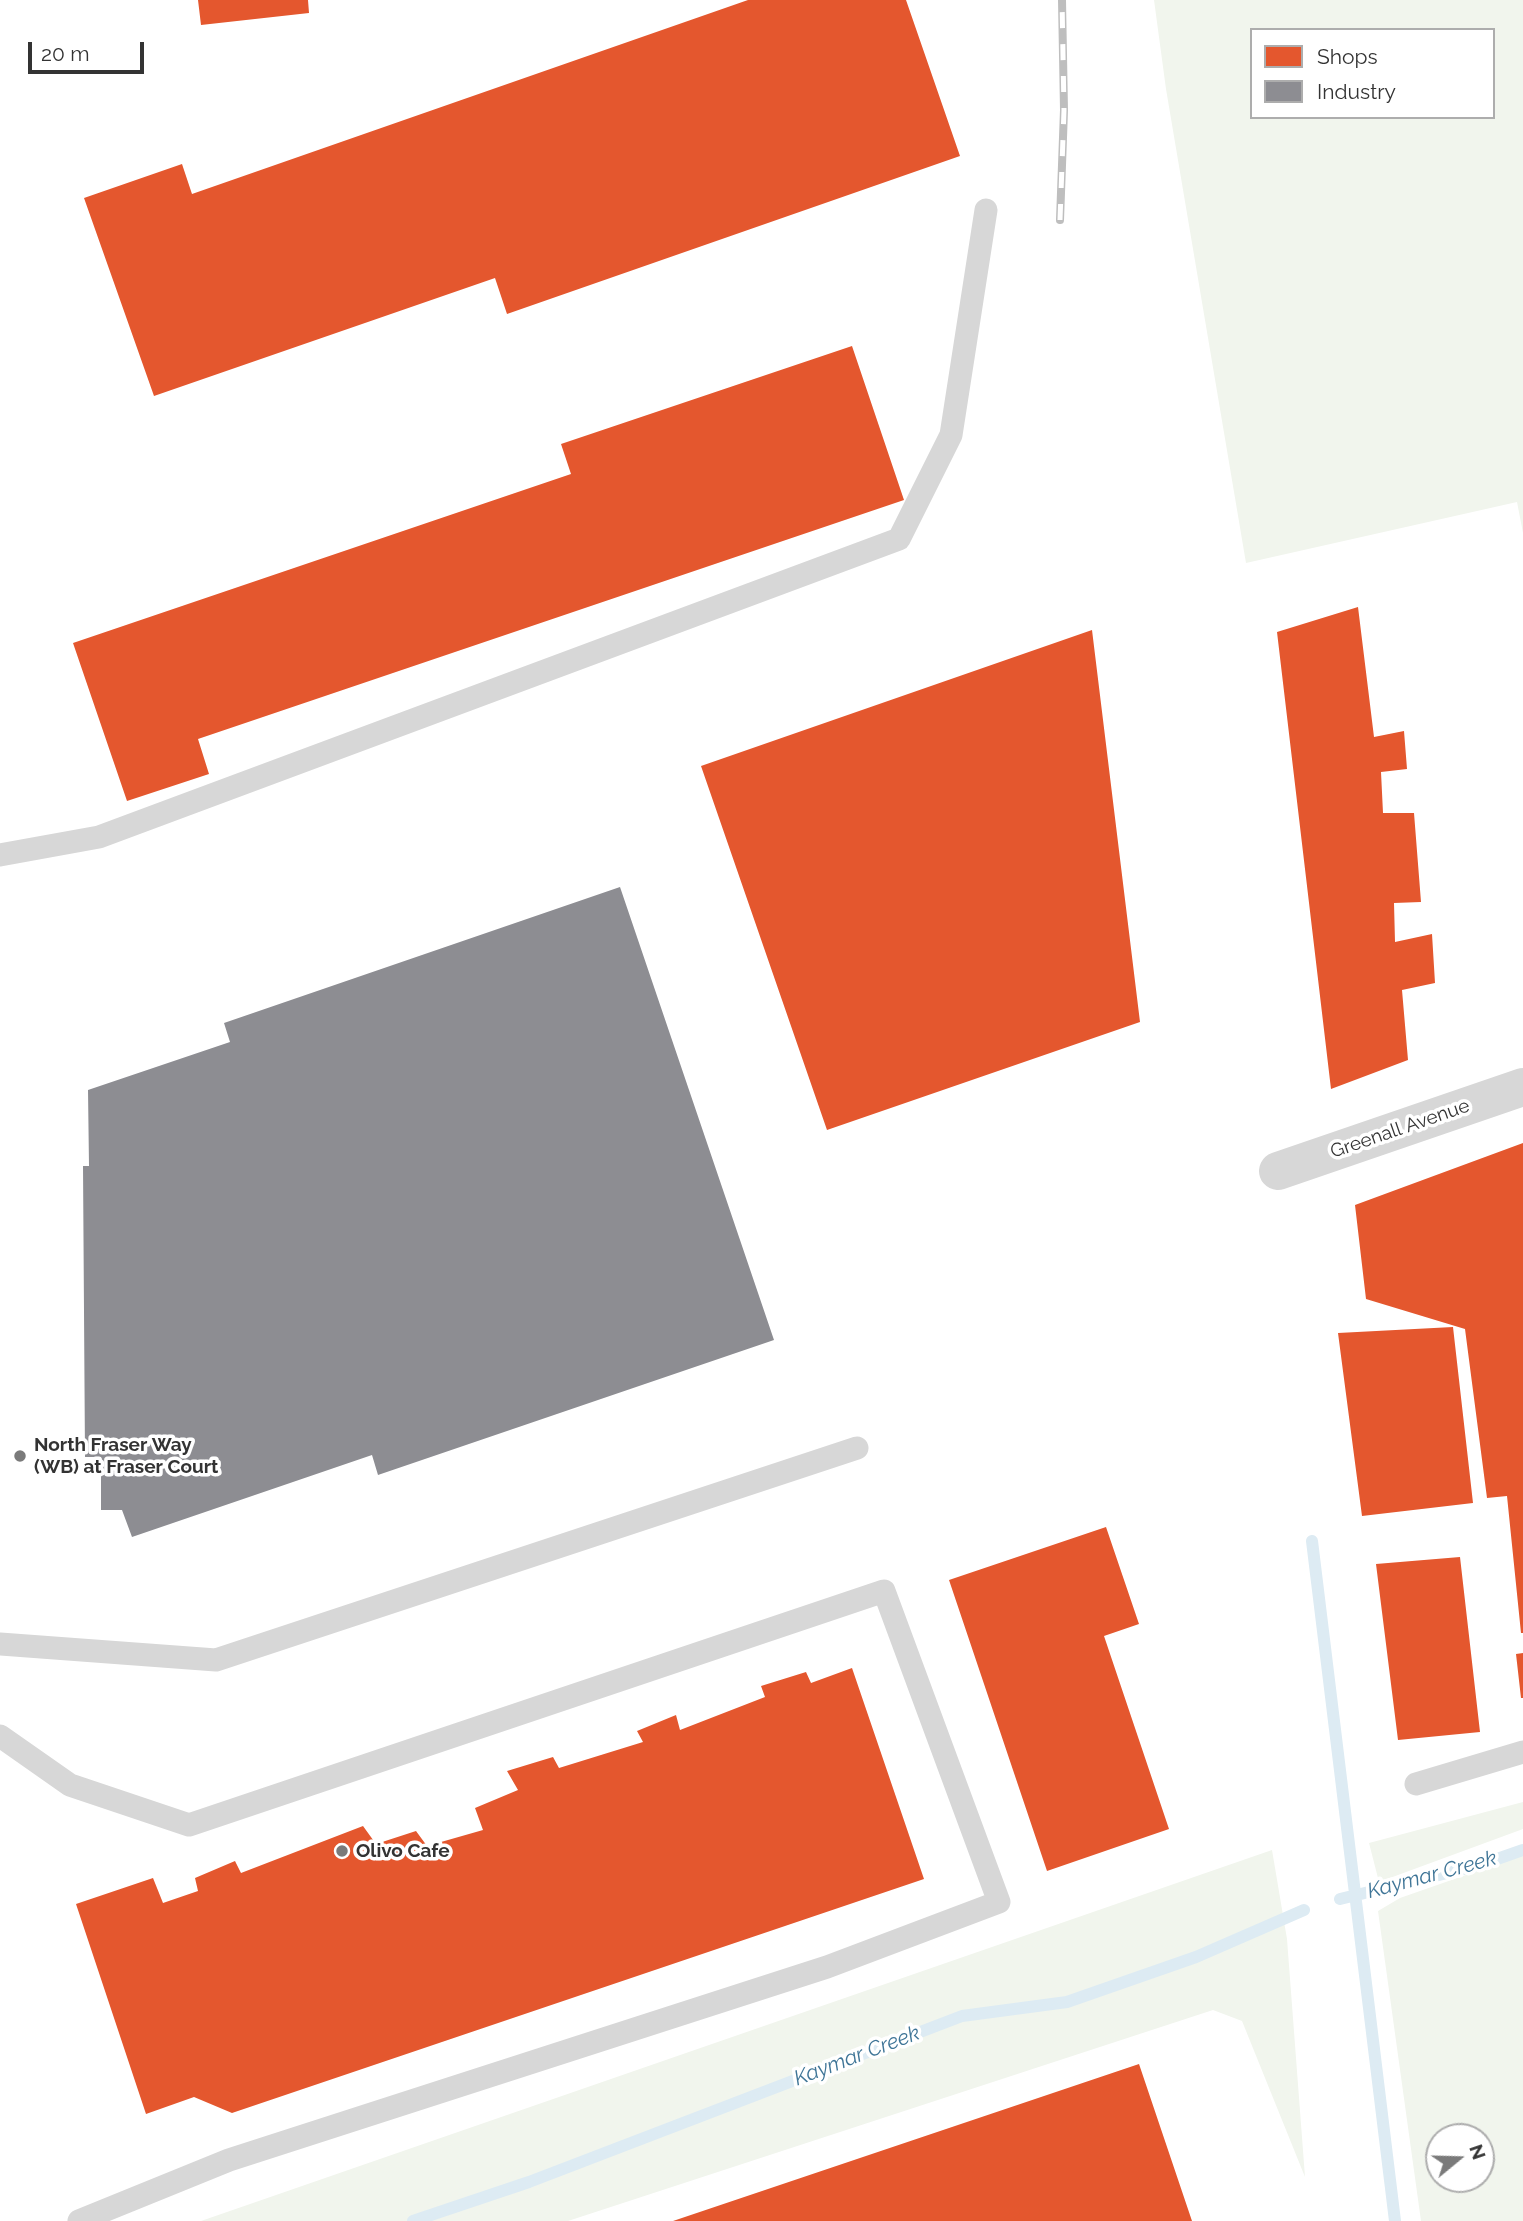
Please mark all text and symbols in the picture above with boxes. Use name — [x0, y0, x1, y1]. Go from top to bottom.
scale bar — [32, 28, 147, 72]
legend — [1250, 28, 1495, 119]
text: 20 m — [41, 41, 89, 66]
text: Shops — [1317, 44, 1378, 69]
text: Industry — [1317, 79, 1396, 104]
street label: Greenall Avenue — [1327, 1095, 1473, 1163]
place label: North Fraser Way (WB) at Fraser Court — [34, 1434, 218, 1478]
marker: North Fraser Way (WB) at Fraser Court — [12, 1448, 28, 1464]
place label: Olivo Cafe — [356, 1840, 450, 1862]
marker: Olivo Cafe — [334, 1843, 350, 1859]
water label: Kaymar Creek — [1365, 1846, 1499, 1904]
water label: Kaymar Creek — [791, 2020, 923, 2092]
north arrow — [1425, 2123, 1495, 2193]
text: N — [1465, 2141, 1491, 2162]

